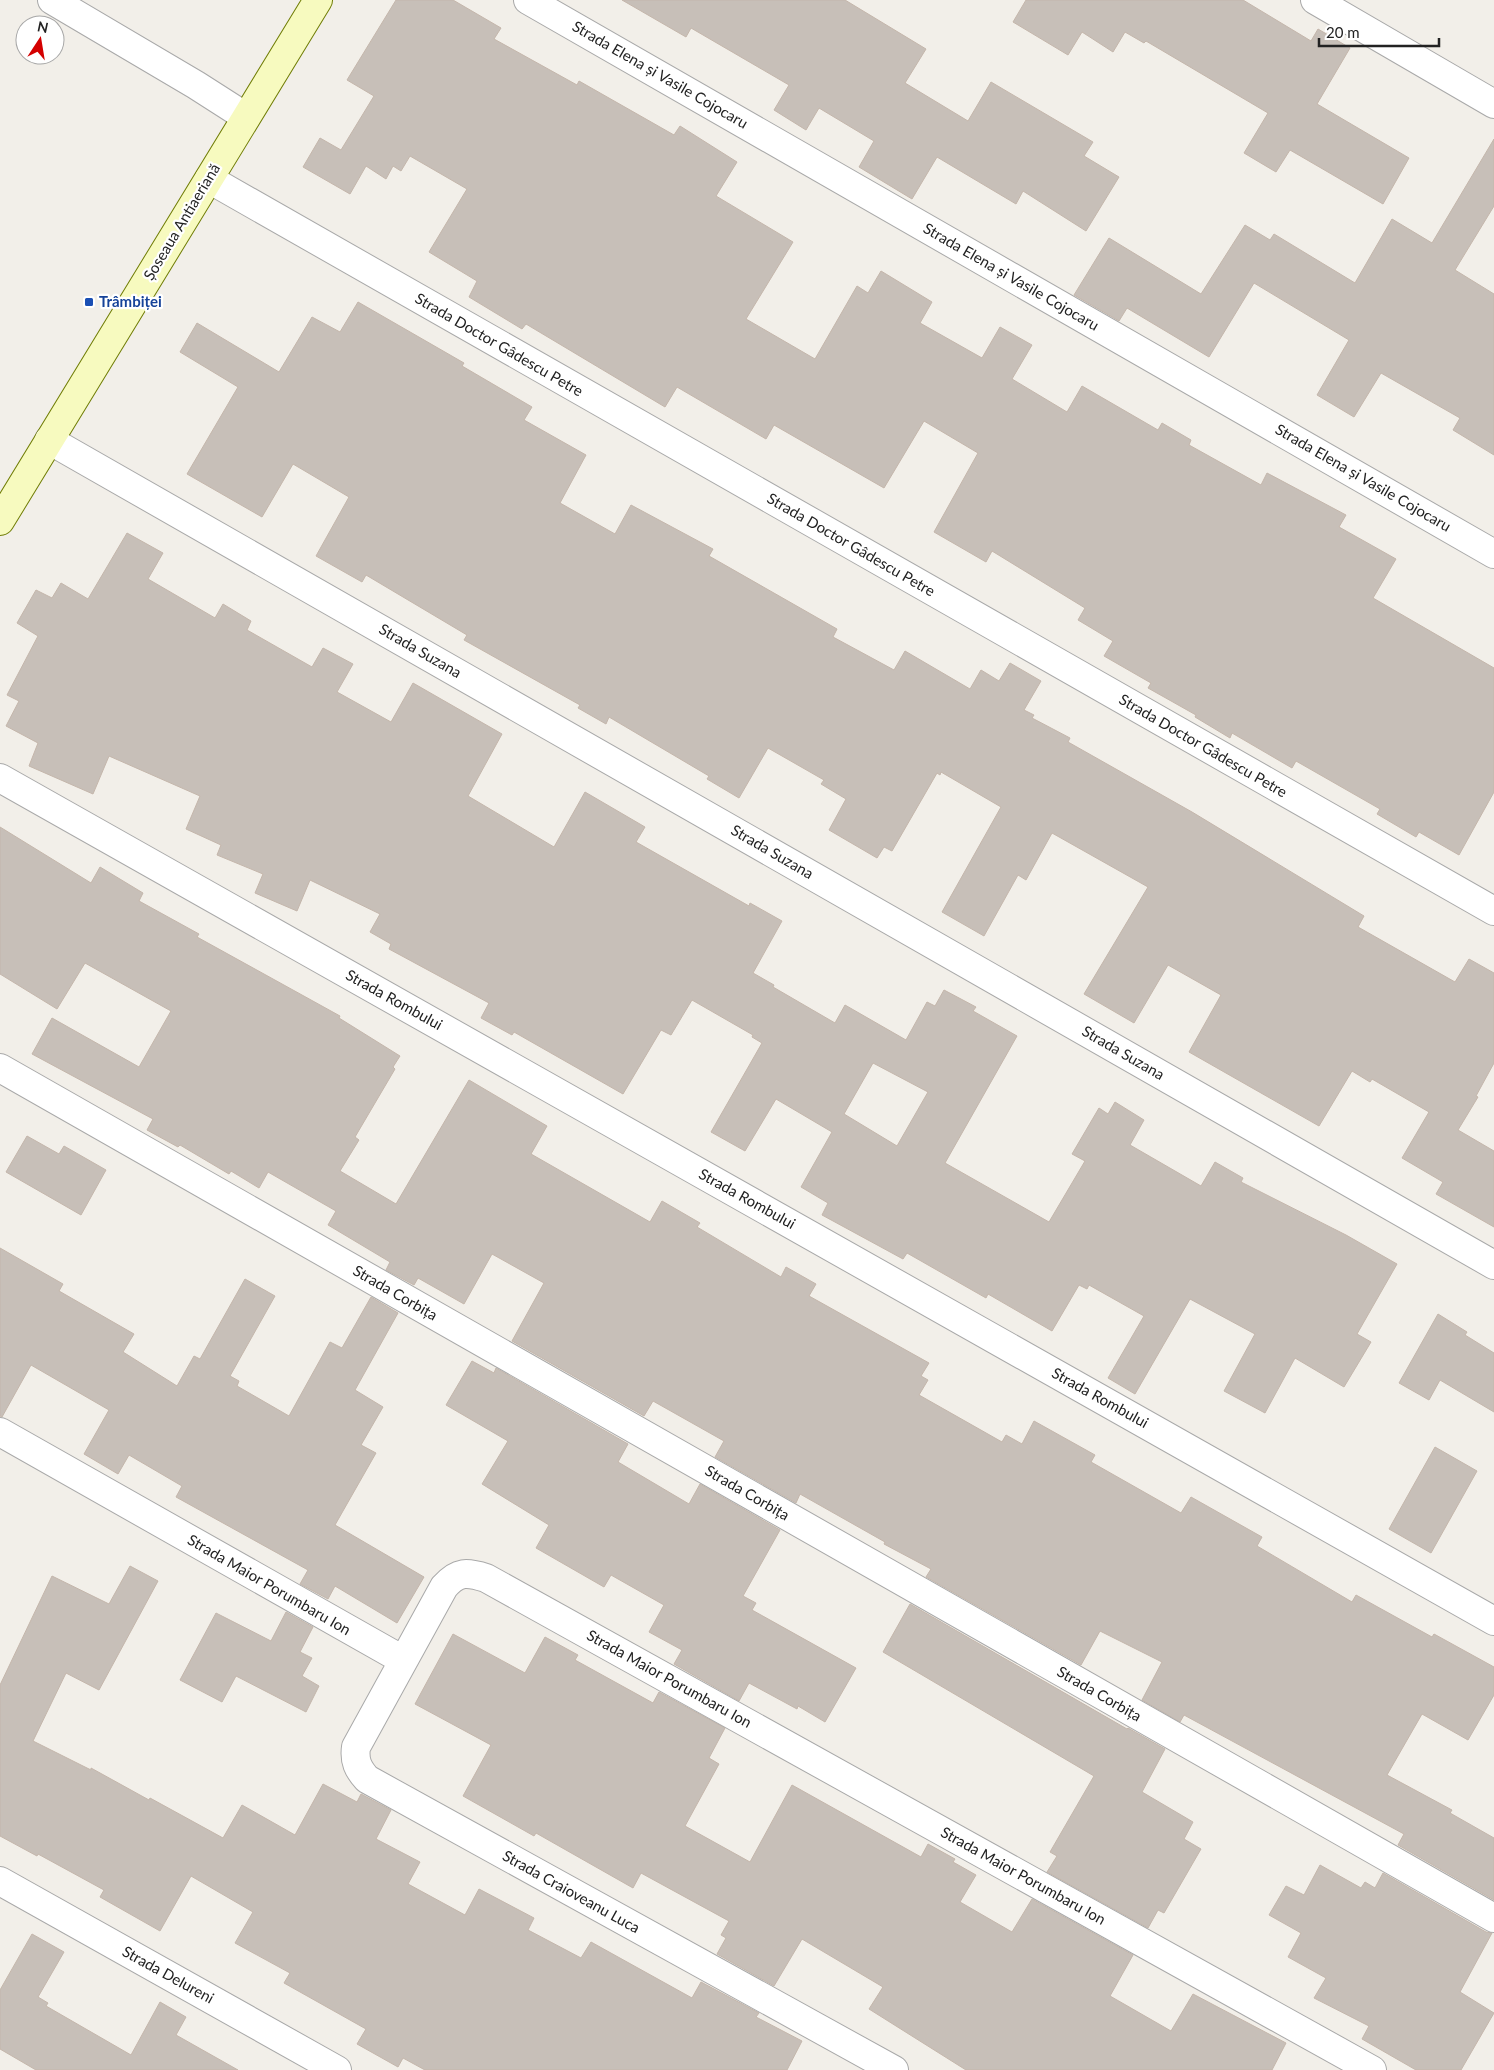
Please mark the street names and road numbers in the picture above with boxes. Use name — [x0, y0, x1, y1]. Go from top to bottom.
street label: Strada Elena și Vasile Cojocaru — [570, 16, 751, 132]
street label: Șoseaua Antiaeriană — [139, 160, 223, 283]
street label: Strada Elena și Vasile Cojocaru — [921, 218, 1102, 334]
street label: Strada Doctor Gâdescu Petre — [412, 289, 587, 400]
street label: Strada Elena și Vasile Cojocaru — [1273, 419, 1454, 535]
street label: Strada Doctor Gâdescu Petre — [764, 489, 939, 600]
street label: Strada Suzana — [376, 619, 465, 681]
street label: Strada Doctor Gâdescu Petre — [1116, 690, 1291, 801]
street label: Strada Suzana — [728, 820, 817, 882]
street label: Strada Rombului — [343, 965, 446, 1033]
street label: Strada Suzana — [1079, 1021, 1168, 1083]
street label: Strada Rombului — [696, 1164, 799, 1232]
street label: Strada Corbița — [350, 1261, 441, 1324]
street label: Strada Rombului — [1049, 1363, 1152, 1431]
street label: Strada Corbița — [702, 1461, 793, 1524]
street label: Strada Maior Porumbaru Ion — [185, 1530, 354, 1638]
street label: Strada Maior Porumbaru Ion — [584, 1625, 755, 1731]
street label: Strada Corbița — [1054, 1662, 1145, 1725]
street label: Strada Maior Porumbaru Ion — [938, 1822, 1109, 1928]
street label: Strada Craioveanu Luca — [500, 1846, 643, 1936]
street label: Strada Delureni — [120, 1942, 217, 2007]

